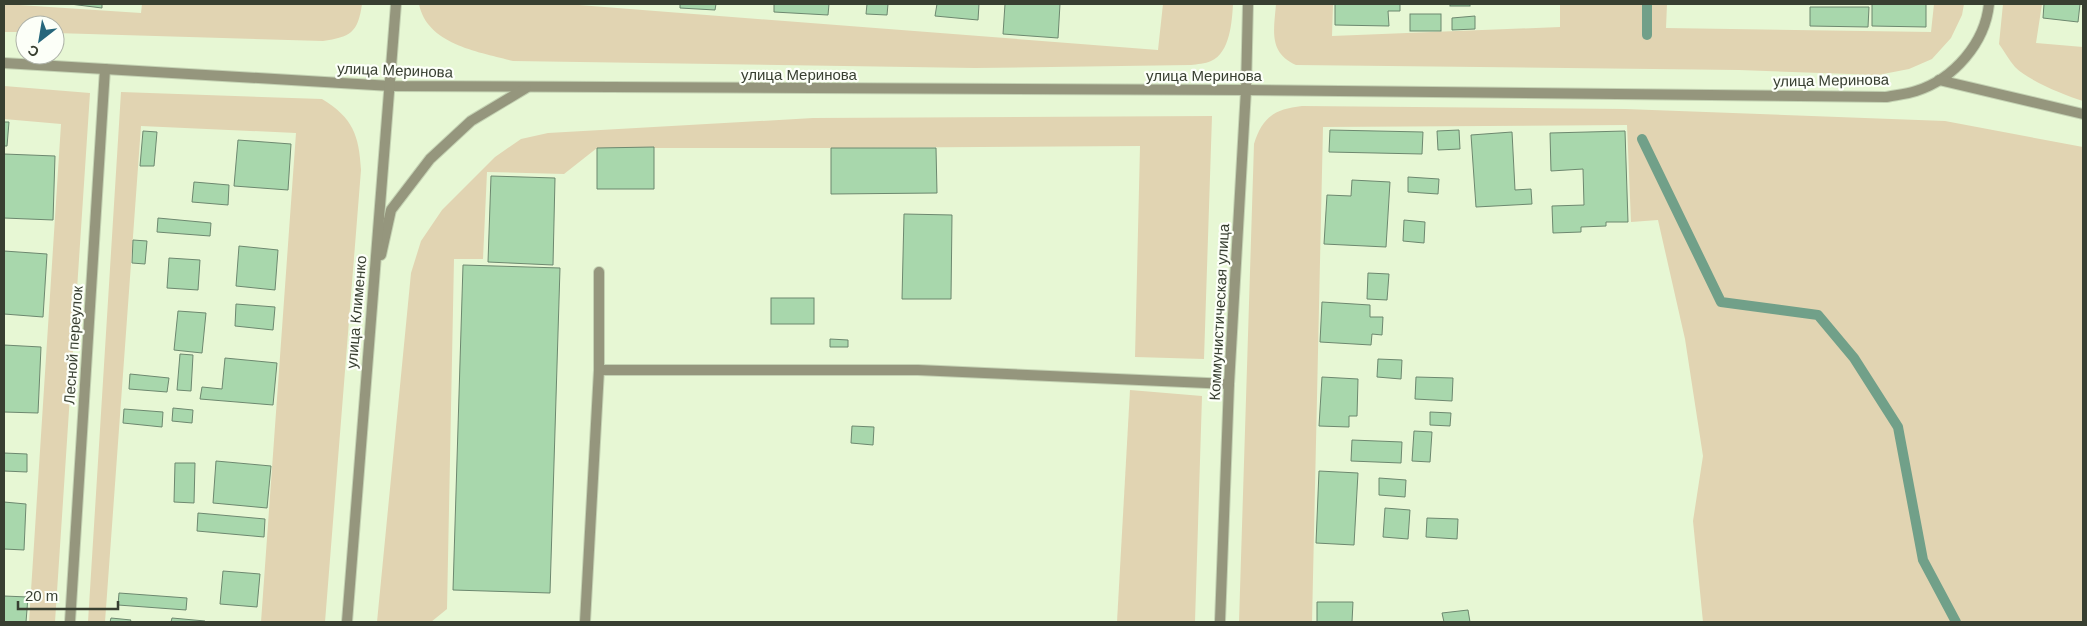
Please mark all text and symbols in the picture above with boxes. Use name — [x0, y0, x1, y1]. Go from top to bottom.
north arrow — [15, 15, 65, 65]
text: С — [25, 42, 42, 61]
street label: улица Меринова — [337, 59, 454, 81]
street label: улица Меринова — [741, 66, 858, 83]
street label: улица Меринова — [1146, 67, 1263, 84]
street label: улица Меринова — [1773, 70, 1890, 90]
street label: Коммунистическая улица — [1206, 222, 1232, 401]
street label: улица Клименко — [343, 255, 369, 369]
street label: Лесной переулок — [60, 285, 86, 405]
scale bar — [18, 578, 118, 610]
text: 20 m — [25, 587, 58, 604]

